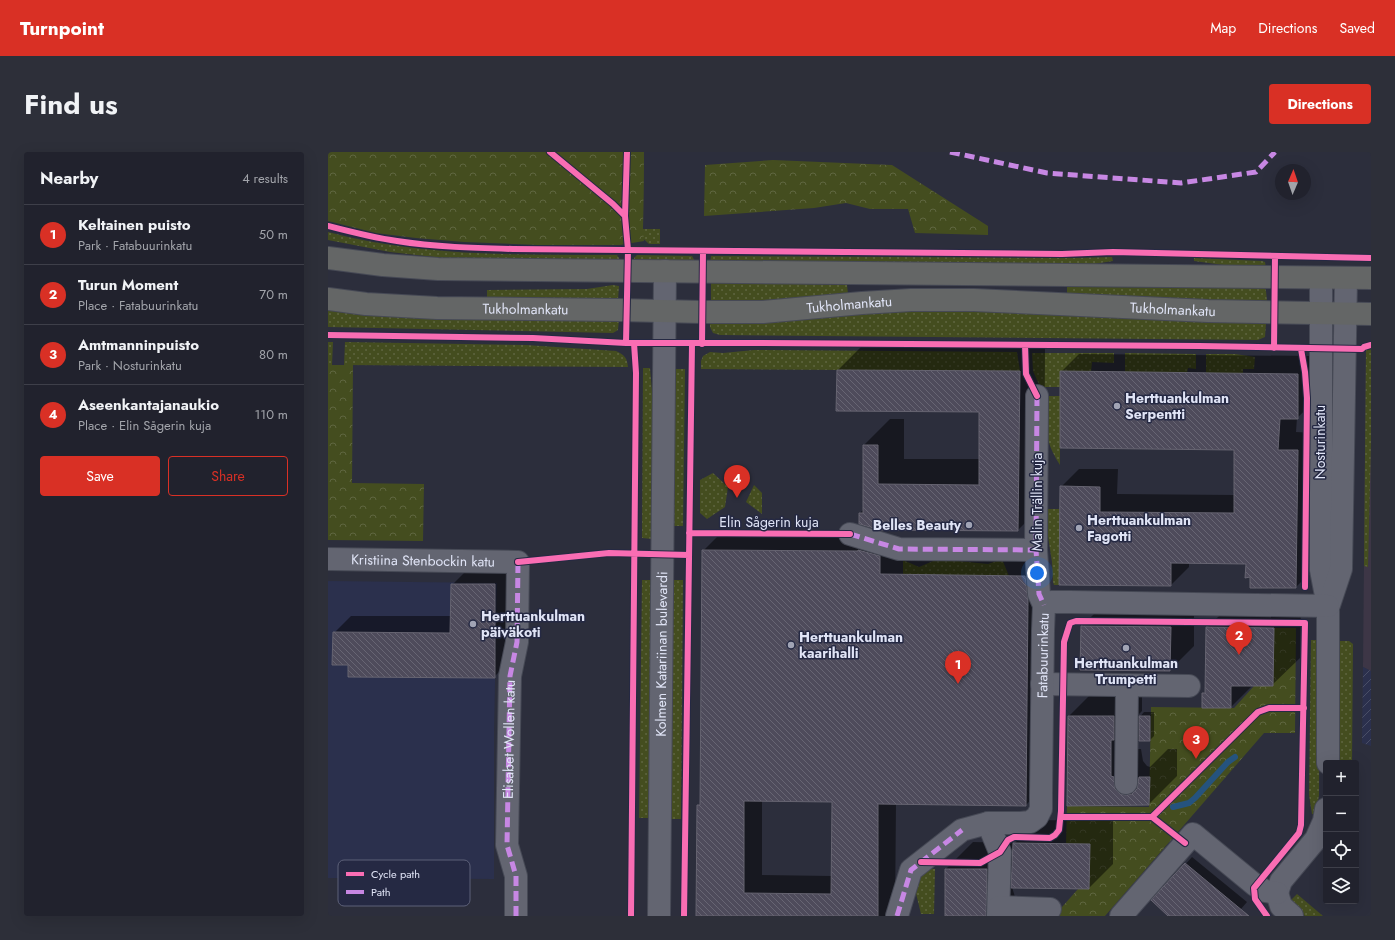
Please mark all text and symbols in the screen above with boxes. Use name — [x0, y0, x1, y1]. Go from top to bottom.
text: Turnpoint — [20, 15, 104, 42]
text: Map — [1210, 18, 1236, 38]
text: Directions — [1258, 18, 1318, 38]
text: Saved — [1340, 18, 1375, 38]
text: Find us — [24, 84, 118, 125]
button: Directions — [1269, 84, 1371, 124]
north arrow — [1275, 164, 1311, 200]
text: Nearby — [40, 166, 98, 190]
text: 4 results — [242, 169, 288, 188]
text: Keltainen puisto — [78, 214, 191, 236]
text: 1 — [50, 225, 56, 244]
text: 50 m — [259, 225, 288, 244]
text: Park · Fatabuurinkatu — [78, 236, 192, 255]
text: Turun Moment — [78, 274, 178, 296]
text: 2 — [49, 285, 57, 304]
text: 70 m — [259, 285, 288, 304]
street label: Tukholmankatu — [806, 291, 893, 318]
text: Place · Fatabuurinkatu — [78, 296, 198, 315]
street label: Tukholmankatu — [1129, 297, 1216, 321]
street label: Tukholmankatu — [483, 299, 569, 319]
text: Amtmanninpuisto — [78, 334, 199, 356]
text: 3 — [49, 345, 57, 364]
text: 80 m — [259, 345, 288, 364]
text: Park · Nosturinkatu — [78, 356, 182, 375]
place label: Herttuankulman Serpentti — [1125, 388, 1229, 424]
text: Aseenkantajanaukio — [78, 394, 219, 416]
marker: Herttuankulman Serpentti — [1112, 401, 1122, 411]
text: 4 — [48, 405, 58, 424]
text: 110 m — [254, 405, 288, 424]
street label: Nosturinkatu — [1310, 405, 1330, 479]
text: Place · Elin Sågerin kuja — [78, 416, 211, 435]
street label: Malin Trällin kuja — [1027, 453, 1047, 551]
button: Save — [40, 456, 160, 496]
button: Share — [168, 456, 288, 496]
pin: 4 — [724, 465, 750, 498]
place label: Herttuankulman Fagotti — [1087, 510, 1191, 546]
street label: Elin Sågerin kuja — [719, 512, 819, 532]
place label: Belles Beauty — [873, 515, 962, 535]
marker: Belles Beauty — [964, 520, 974, 530]
marker: Herttuankulman Fagotti — [1074, 523, 1084, 533]
street label: Kristiina Stenbockin katu — [351, 549, 495, 572]
your location — [1027, 563, 1047, 583]
street label: Kolmen Katariinan bulevardi — [651, 571, 672, 737]
place label: Herttuankulman päiväkoti — [481, 606, 585, 642]
street label: Fatabuurinkatu — [1032, 612, 1054, 698]
marker: Herttuankulman päiväkoti — [468, 619, 478, 629]
pin: 2 — [1226, 622, 1252, 655]
place label: Herttuankulman kaarihalli — [799, 627, 903, 663]
marker: Herttuankulman kaarihalli — [786, 640, 796, 650]
marker: Herttuankulman Trumpetti — [1121, 643, 1131, 653]
pin: 1 — [945, 651, 971, 684]
place label: Herttuankulman Trumpetti — [1074, 653, 1178, 689]
street label: Elisabet Wollen katu — [498, 680, 520, 799]
pin: 3 — [1183, 726, 1209, 759]
map controls — [1323, 760, 1359, 904]
button: + — [1323, 760, 1359, 796]
button: − — [1323, 796, 1359, 832]
button: locate — [1323, 832, 1359, 868]
legend — [338, 860, 470, 906]
text: Cycle path — [371, 866, 420, 882]
button: layers — [1323, 868, 1359, 904]
text: Path — [371, 884, 390, 900]

